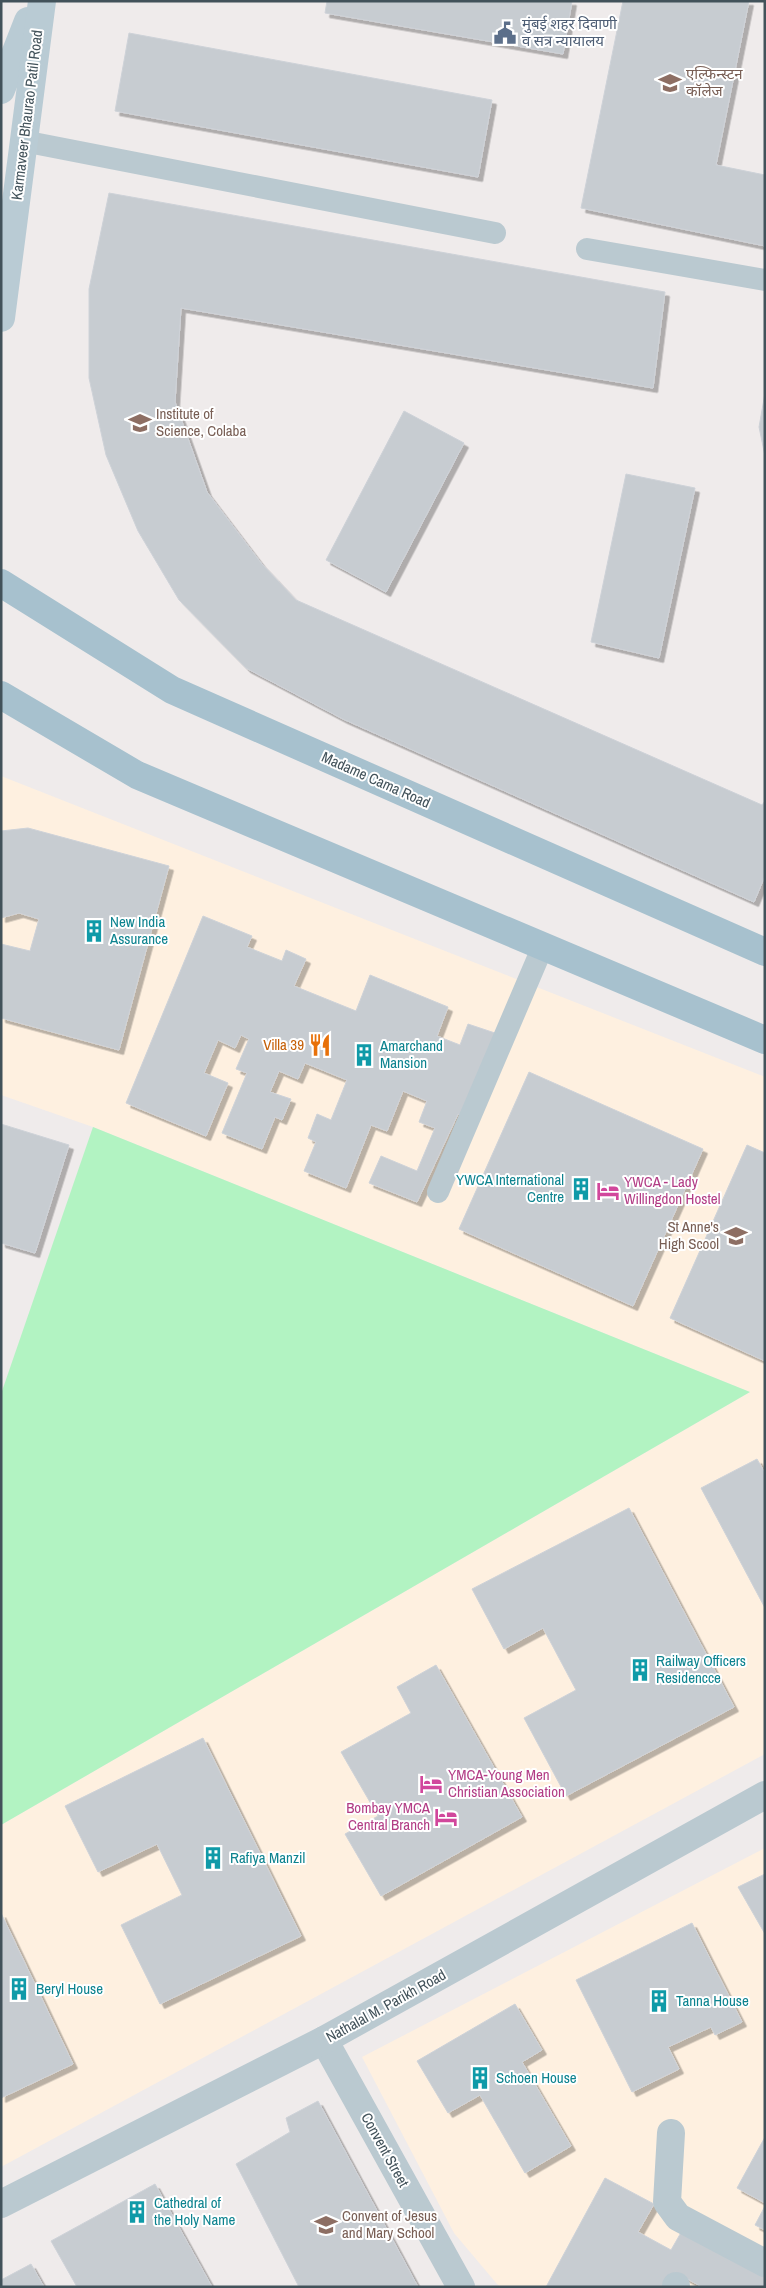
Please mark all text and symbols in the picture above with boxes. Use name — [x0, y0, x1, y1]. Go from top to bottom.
place label: मुंबई शहर दिवाणी व सत्र न्यायालय — [522, 13, 618, 51]
public building icon: मुंबई शहर दिवाणी व सत्र न्यायालय — [492, 20, 518, 46]
street label: Karmaveer Bhaurao Patil Road — [6, 29, 47, 201]
place label: एल्फिन्स्टन कॉलेज — [686, 63, 743, 101]
school or university icon: एल्फिन्स्टन कॉलेज — [657, 70, 683, 96]
place label: Institute of Science, Colaba — [156, 403, 246, 441]
school or university icon: Institute of Science, Colaba — [127, 410, 153, 436]
street label: Madame Cama Road — [319, 746, 434, 813]
place label: New India Assurance — [109, 911, 168, 949]
building icon: New India Assurance — [81, 918, 107, 944]
restaurant icon: Villa 39 — [307, 1032, 333, 1058]
place label: Villa 39 — [263, 1034, 304, 1055]
place label: Amarchand Mansion — [379, 1035, 443, 1073]
building icon: Amarchand Mansion — [351, 1042, 377, 1068]
place label: YWCA International Centre — [456, 1169, 564, 1207]
place label: YWCA - Lady Willingdon Hostel — [624, 1171, 720, 1209]
building icon: YWCA International Centre — [568, 1176, 594, 1202]
hotel icon: YWCA - Lady Willingdon Hostel — [595, 1178, 621, 1204]
place label: St Anne's High Scool — [659, 1216, 719, 1254]
school or university icon: St Anne's High Scool — [723, 1223, 749, 1249]
place label: Railway Officers Residencce — [656, 1650, 746, 1688]
building icon: Railway Officers Residencce — [627, 1657, 653, 1683]
place label: YMCA-Young Men Christian Association — [448, 1764, 565, 1802]
hotel icon: YMCA-Young Men Christian Association — [418, 1771, 444, 1797]
place label: Bombay YMCA Central Branch — [346, 1797, 431, 1835]
hotel icon: Bombay YMCA Central Branch — [433, 1804, 459, 1830]
building icon: Rafiya Manzil — [200, 1845, 226, 1871]
place label: Rafiya Manzil — [230, 1847, 305, 1868]
street label: Nathalal M. Parikh Road — [322, 1964, 449, 2047]
building icon: Beryl House — [6, 1976, 32, 2002]
place label: Beryl House — [36, 1978, 103, 1999]
building icon: Tanna House — [646, 1988, 672, 2014]
place label: Tanna House — [676, 1990, 749, 2011]
building icon: Schoen House — [467, 2065, 493, 2091]
place label: Schoen House — [496, 2067, 577, 2088]
street label: Convent Street — [356, 2109, 415, 2191]
place label: Cathedral of the Holy Name — [154, 2192, 236, 2230]
building icon: Cathedral of the Holy Name — [124, 2199, 150, 2225]
place label: Convent of Jesus and Mary School — [342, 2205, 437, 2243]
school or university icon: Convent of Jesus and Mary School — [313, 2212, 339, 2238]

